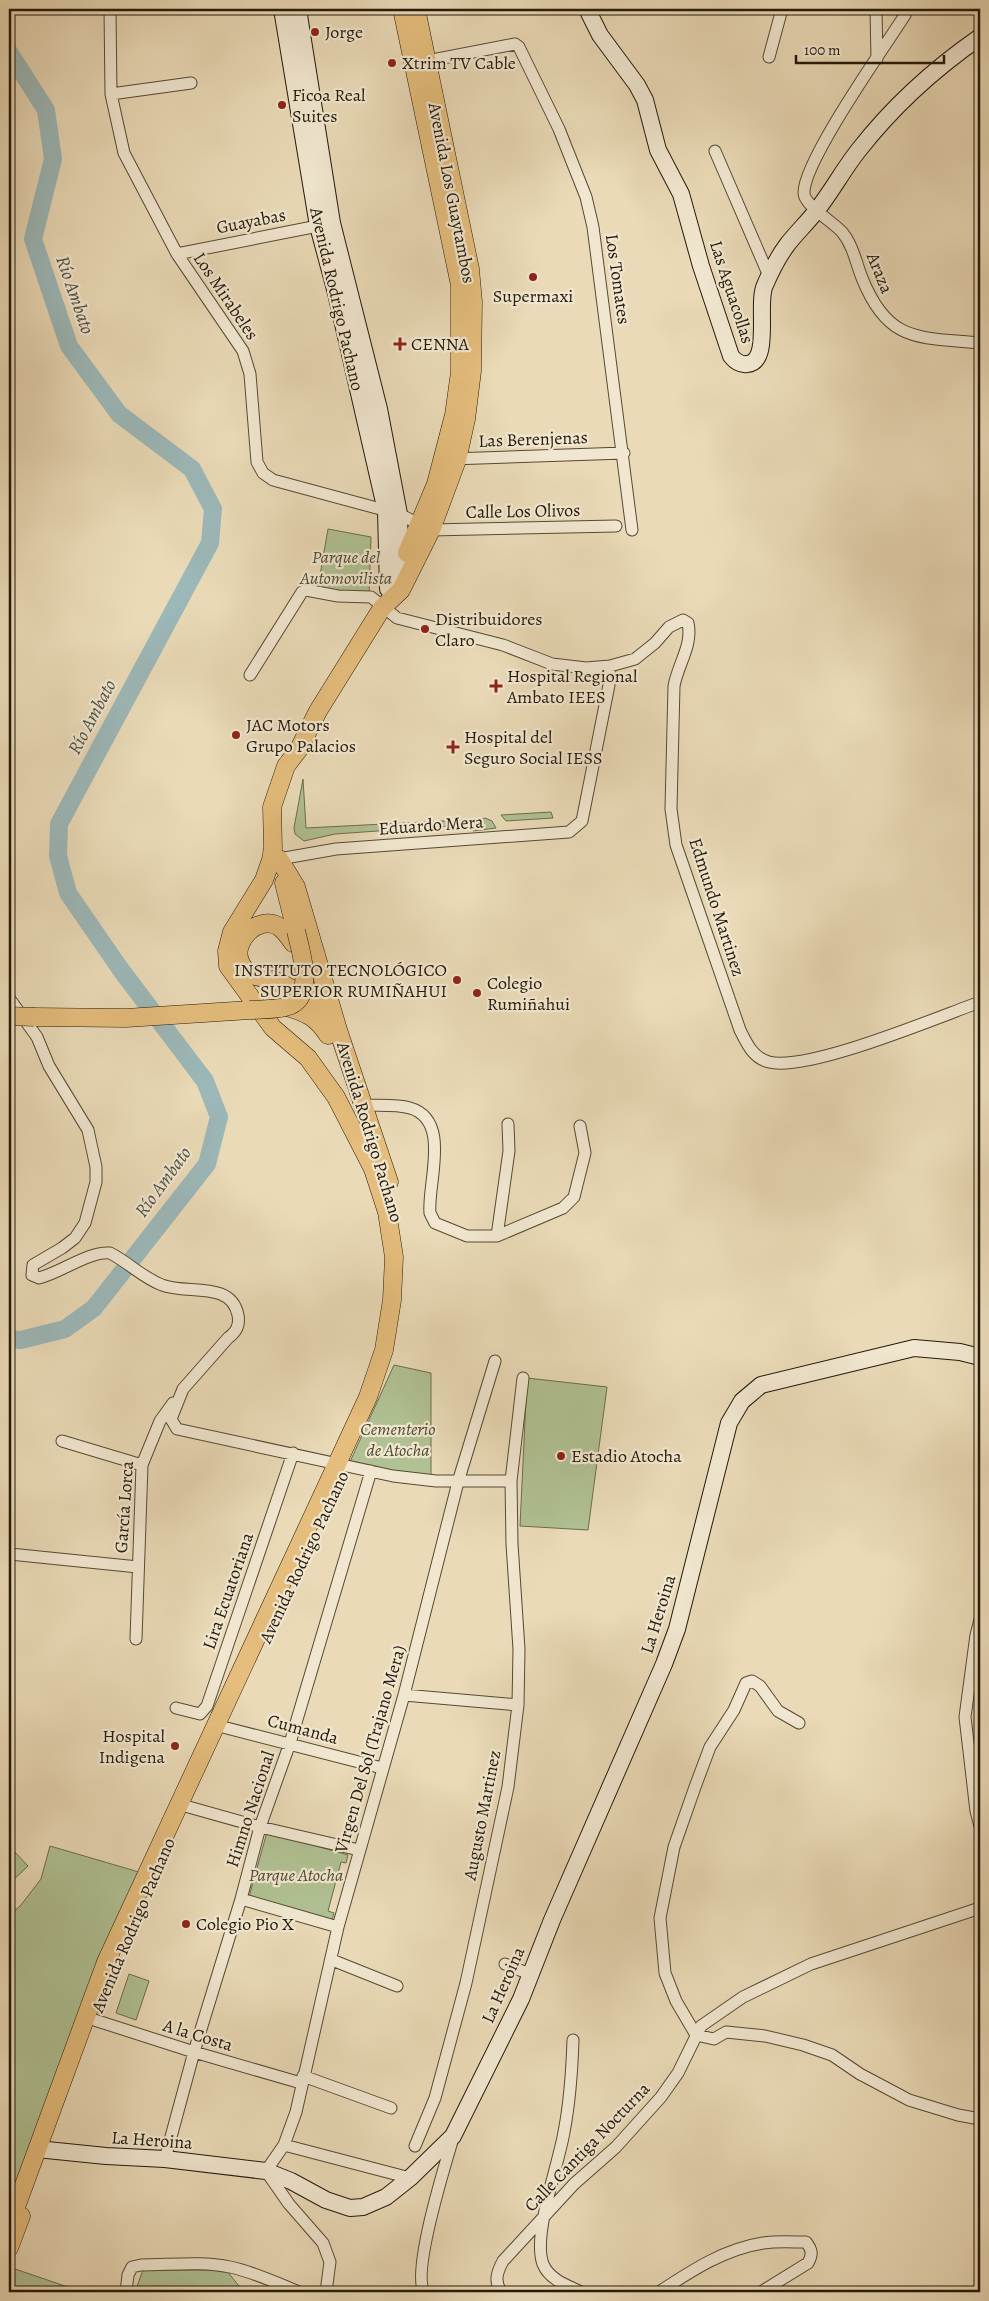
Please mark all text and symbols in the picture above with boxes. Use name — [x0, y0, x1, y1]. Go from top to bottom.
place label: Jorge — [325, 20, 363, 44]
marker: Jorge — [309, 26, 321, 38]
scale bar — [796, 32, 944, 64]
text: 100 m — [804, 40, 841, 60]
place label: Xtrim TV Cable — [402, 51, 516, 75]
marker: Xtrim TV Cable — [386, 57, 398, 69]
place label: Ficoa Real Suites — [292, 83, 366, 128]
marker: Ficoa Real Suites — [276, 99, 288, 111]
street label: Avenida Los Guaytambos — [423, 100, 481, 285]
street label: Guayabas — [214, 203, 288, 239]
street label: Avenida Rodrigo Pachano — [304, 204, 370, 393]
street label: Los Tomates — [600, 232, 636, 326]
street label: Las Aguacollas — [704, 238, 760, 346]
street label: Los Mirabeles — [188, 247, 264, 345]
street label: Araza — [861, 248, 899, 297]
water label: Río Ambato — [49, 252, 101, 338]
marker: Supermaxi — [527, 271, 539, 283]
place label: Supermaxi — [493, 284, 573, 308]
place label: CENNA — [411, 332, 470, 356]
marker: CENNA — [393, 337, 407, 351]
street label: Las Berenjenas — [478, 425, 588, 453]
street label: Calle Los Olivos — [465, 498, 581, 524]
park label: Parque del Automovilista — [299, 545, 392, 590]
place label: Distribuidores Claro — [435, 607, 542, 652]
marker: Distribuidores Claro — [419, 623, 431, 635]
place label: Hospital Regional Ambato IEES — [506, 664, 638, 709]
water label: Río Ambato — [61, 675, 123, 759]
marker: Hospital Regional Ambato IEES — [489, 679, 503, 693]
place label: JAC Motors Grupo Palacios — [246, 713, 356, 758]
place label: Hospital del Seguro Social IESS — [464, 725, 602, 770]
marker: JAC Motors Grupo Palacios — [230, 729, 242, 741]
marker: Hospital del Seguro Social IESS — [446, 740, 460, 754]
street label: Eduardo Mera — [378, 809, 485, 841]
street label: Edmundo Martinez — [683, 835, 751, 979]
place label: INSTITUTO TECNOLÓGICO SUPERIOR RUMIÑAHUI — [234, 958, 447, 1003]
place label: Colegio Rumiñahui — [487, 971, 570, 1016]
marker: INSTITUTO TECNOLÓGICO SUPERIOR RUMIÑAHUI — [451, 974, 463, 986]
marker: Colegio Rumiñahui — [471, 987, 483, 999]
street label: Avenida Rodrigo Pachano — [331, 1038, 409, 1225]
water label: Río Ambato — [129, 1141, 198, 1223]
park label: Cementerio de Atocha — [360, 1417, 436, 1462]
place label: Estadio Atocha — [571, 1444, 682, 1468]
marker: Estadio Atocha — [555, 1450, 567, 1462]
street label: García Lorca — [109, 1460, 139, 1554]
street label: Avenida Rodrigo Pachano — [253, 1467, 355, 1648]
street label: Lira Ecuatoriana — [197, 1529, 259, 1653]
street label: La Heroina — [635, 1571, 682, 1656]
street label: Virgen Del Sol (Trajano Mera) — [329, 1642, 411, 1857]
street label: Cumanda — [265, 1708, 342, 1750]
place label: Hospital Indigena — [99, 1724, 166, 1769]
marker: Hospital Indigena — [169, 1740, 181, 1752]
street label: Himno Nacional — [220, 1747, 280, 1870]
street label: Augusto Martinez — [457, 1748, 506, 1883]
street label: Avenida Rodrigo Pachano — [85, 1834, 181, 2017]
park label: Parque Atocha — [249, 1863, 343, 1887]
place label: Colegio Pio X — [196, 1912, 294, 1936]
marker: Colegio Pio X — [180, 1918, 192, 1930]
street label: La Heroina — [475, 1942, 531, 2027]
street label: A la Costa — [159, 2013, 236, 2057]
street label: Calle Cantiga Nocturna — [519, 2077, 656, 2217]
street label: La Heroina — [111, 2125, 194, 2155]

